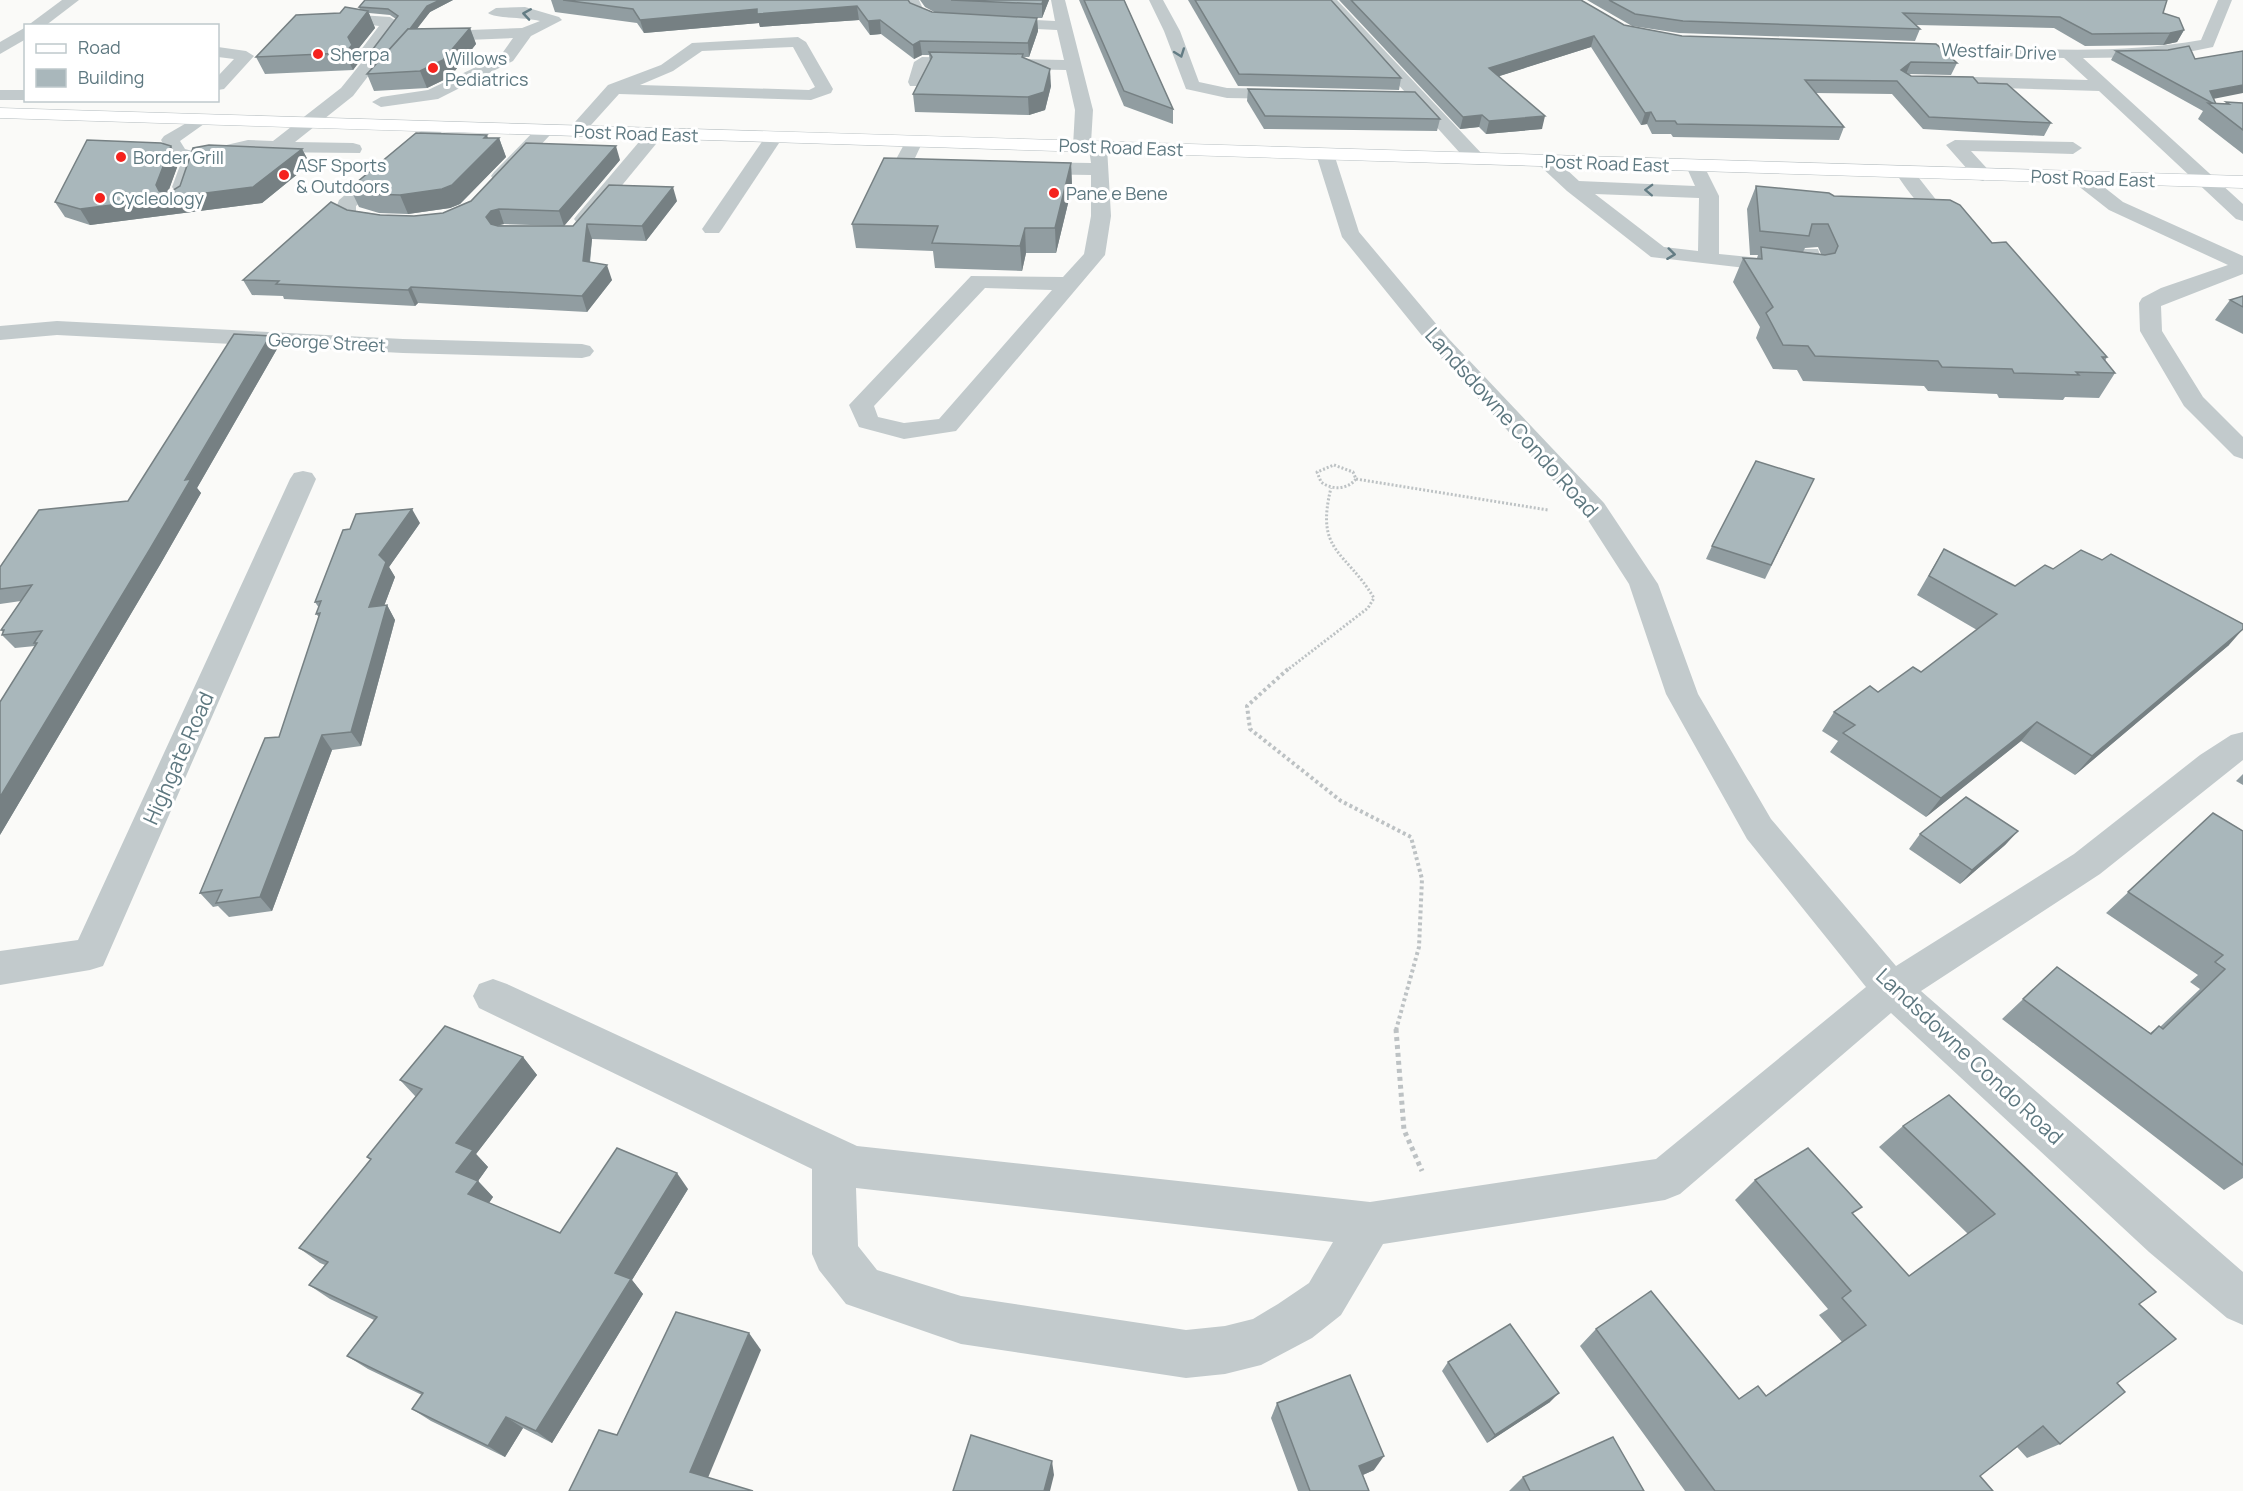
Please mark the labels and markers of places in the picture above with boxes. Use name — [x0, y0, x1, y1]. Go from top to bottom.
place label: Sherpa — [330, 42, 389, 66]
place label: Willows Pediatrics — [445, 46, 529, 91]
marker: Sherpa — [311, 47, 325, 61]
marker: Willows Pediatrics — [426, 61, 440, 75]
place label: Border Grill — [133, 145, 224, 169]
marker: Border Grill — [114, 150, 128, 164]
place label: ASF Sports & Outdoors — [296, 153, 389, 198]
marker: ASF Sports & Outdoors — [277, 168, 291, 182]
place label: Pane e Bene — [1066, 181, 1168, 205]
place label: Cycleology — [112, 186, 205, 210]
marker: Pane e Bene — [1047, 186, 1061, 200]
marker: Cycleology — [93, 191, 107, 205]

